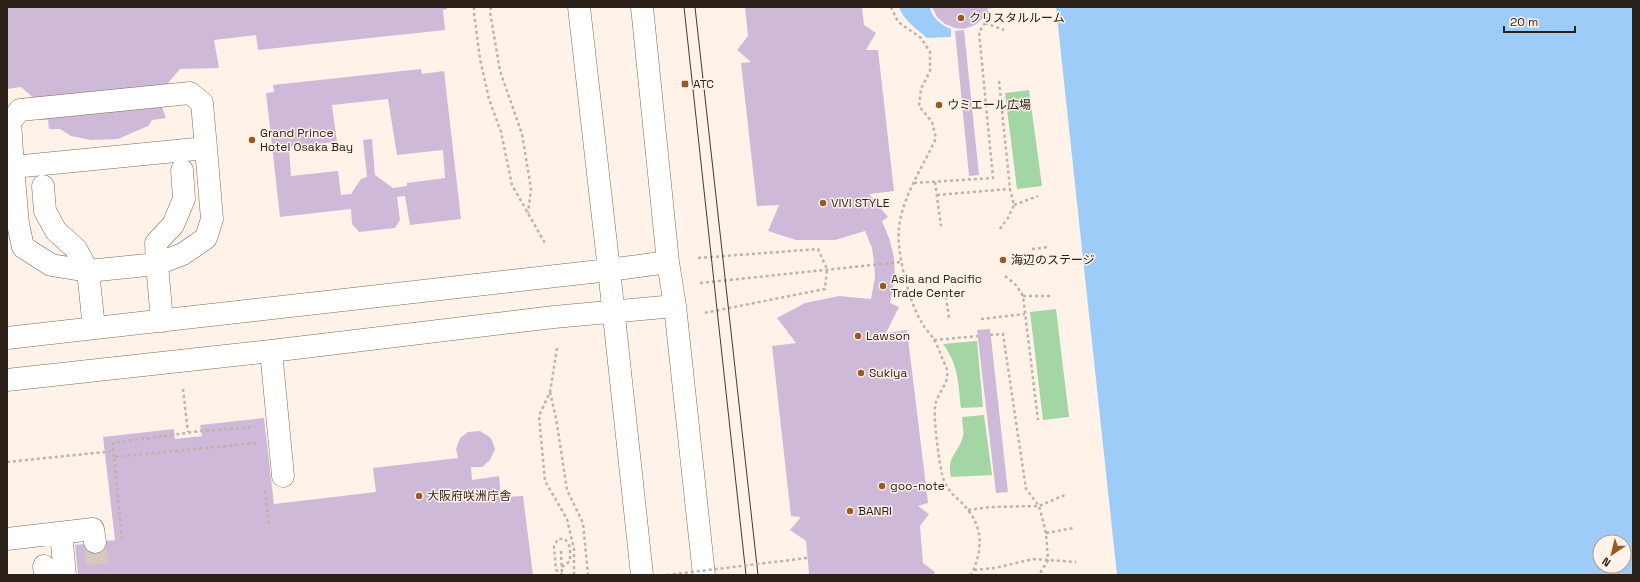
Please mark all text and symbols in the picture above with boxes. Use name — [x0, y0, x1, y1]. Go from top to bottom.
scale bar — [1504, 8, 1575, 34]
place label: クリスタルルーム — [969, 10, 1065, 26]
marker: クリスタルルーム — [956, 13, 966, 23]
text: 20 m — [1510, 14, 1538, 30]
place label: ATC — [693, 76, 714, 92]
marker: ATC — [680, 79, 690, 89]
place label: ウミエール広場 — [947, 97, 1031, 113]
marker: ウミエール広場 — [934, 100, 944, 110]
place label: Grand Prince Hotel Osaka Bay — [260, 125, 353, 155]
marker: Grand Prince Hotel Osaka Bay — [247, 135, 257, 145]
place label: VIVI STYLE — [831, 195, 890, 211]
marker: VIVI STYLE — [818, 198, 828, 208]
place label: 海辺のステージ — [1011, 252, 1095, 268]
marker: 海辺のステージ — [998, 255, 1008, 265]
place label: Asia and Pacific Trade Center — [891, 271, 982, 301]
marker: Asia and Pacific Trade Center — [878, 281, 888, 291]
place label: Lawson — [866, 328, 910, 344]
marker: Lawson — [853, 331, 863, 341]
place label: Sukiya — [869, 365, 907, 381]
marker: Sukiya — [856, 368, 866, 378]
place label: goo-note — [890, 478, 945, 494]
marker: goo-note — [877, 481, 887, 491]
place label: 大阪府咲洲庁舎 — [427, 488, 511, 504]
marker: 大阪府咲洲庁舎 — [414, 491, 424, 501]
place label: BANRI — [858, 503, 892, 519]
marker: BANRI — [845, 506, 855, 516]
north arrow — [1592, 534, 1632, 574]
text: N — [1599, 554, 1613, 570]

